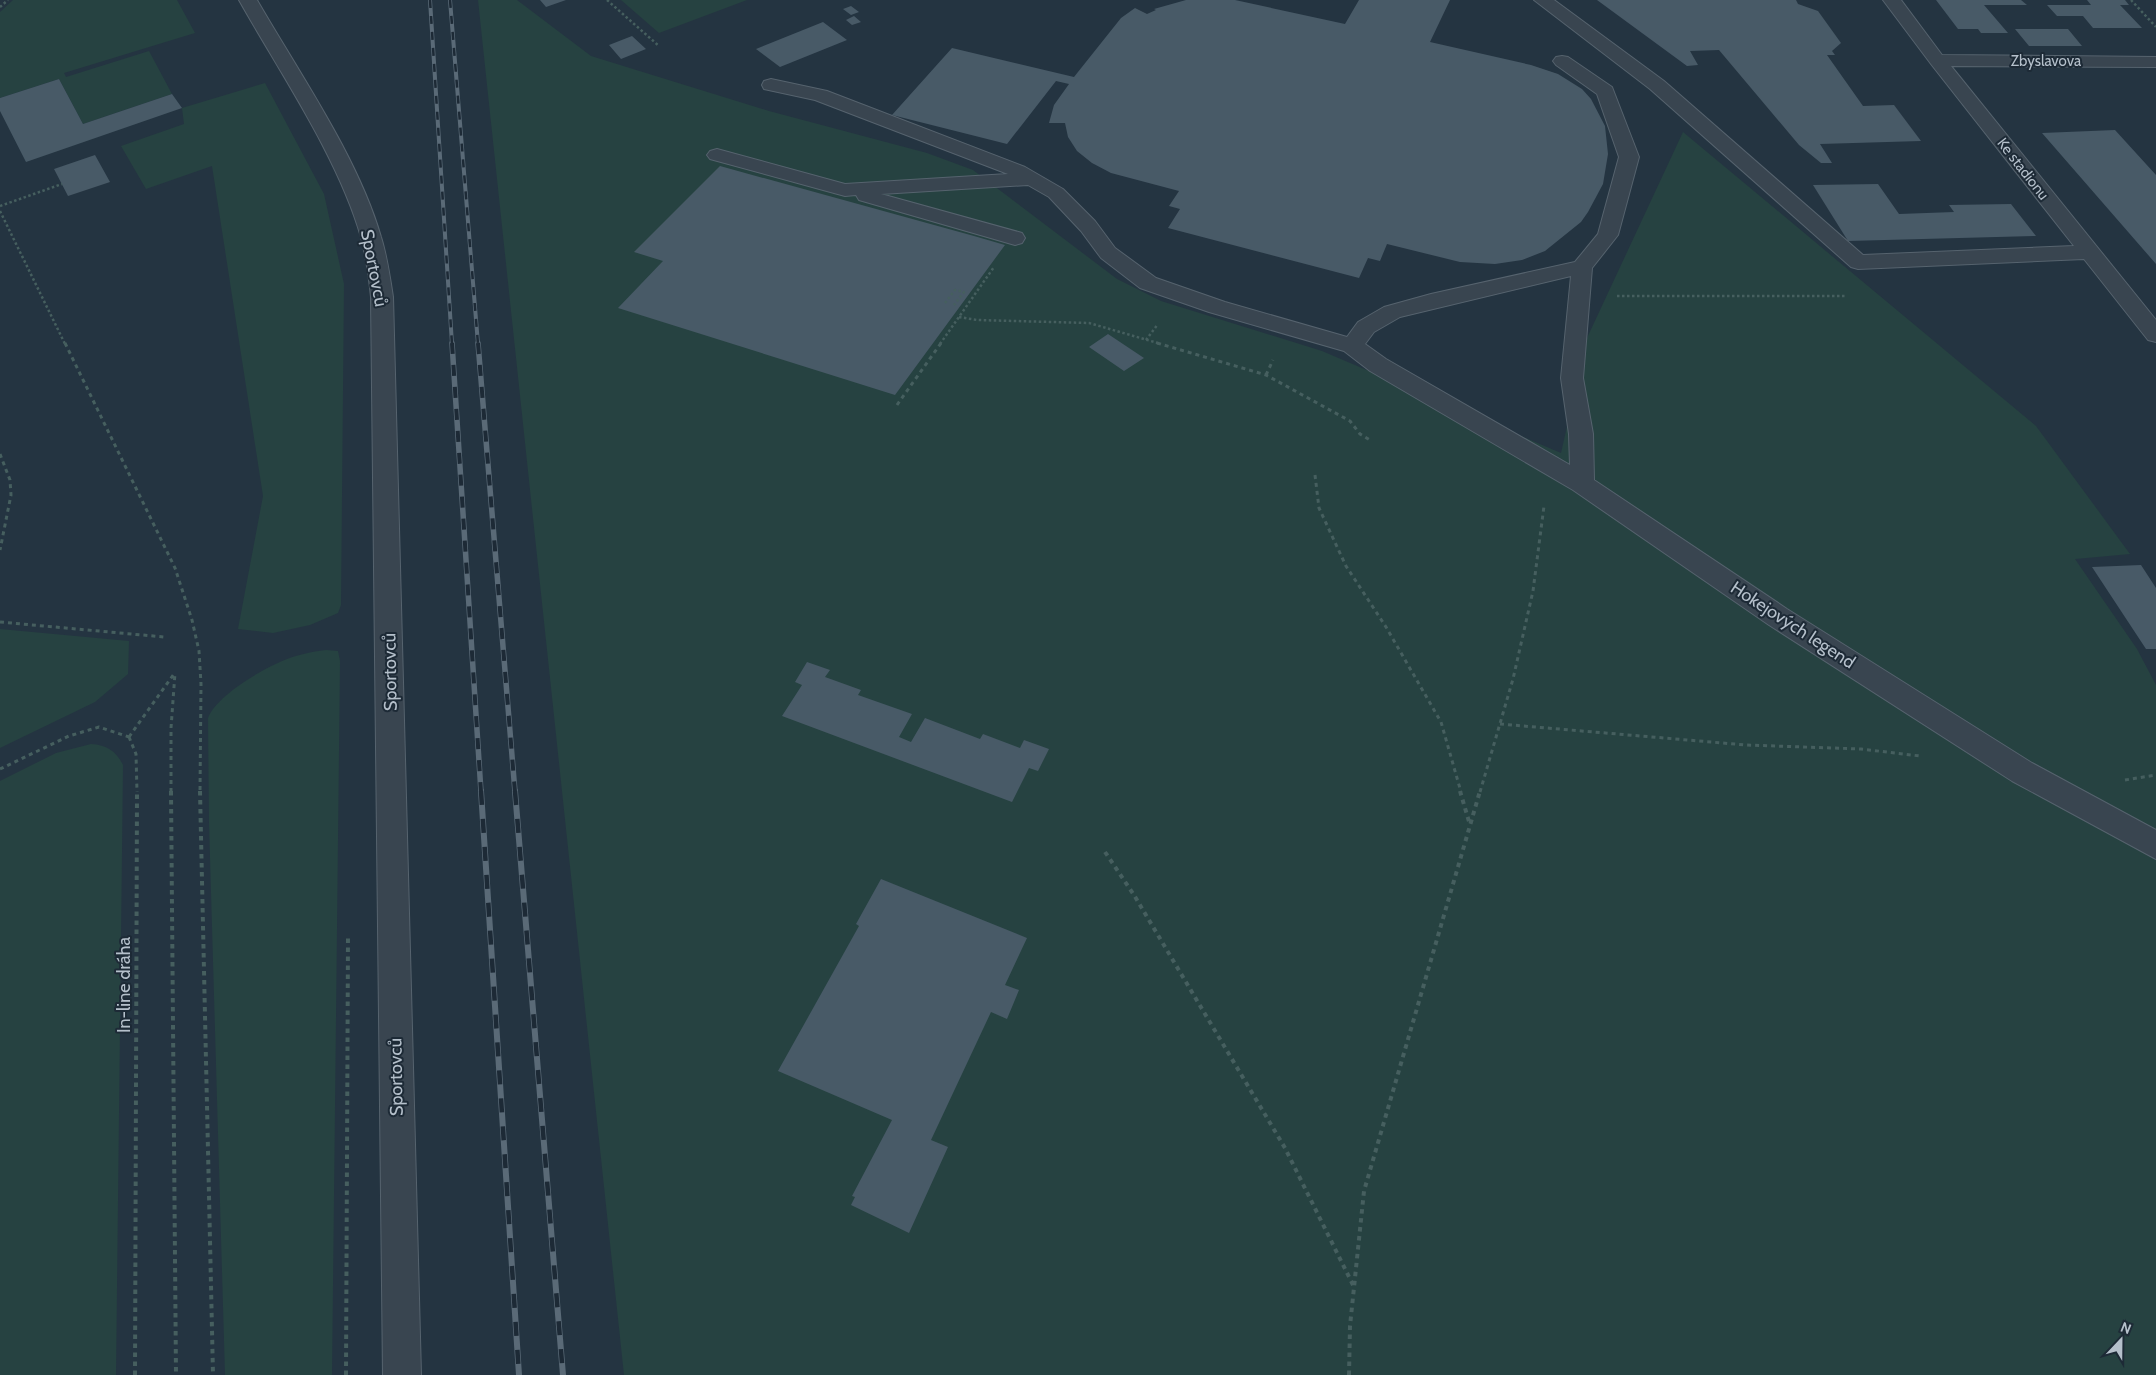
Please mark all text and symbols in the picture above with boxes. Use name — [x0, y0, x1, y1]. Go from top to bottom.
street label: Zbyslavova — [2011, 52, 2082, 70]
street label: Ke stadionu — [1993, 134, 2053, 204]
street label: Sportovců — [356, 228, 392, 308]
street label: Hokejových legend — [1727, 577, 1859, 673]
street label: Sportovců — [378, 633, 402, 711]
street label: In-line dráha — [113, 937, 135, 1033]
street label: Sportovců — [384, 1038, 408, 1116]
north arrow — [2096, 1315, 2146, 1365]
text: N — [2118, 1318, 2134, 1338]

